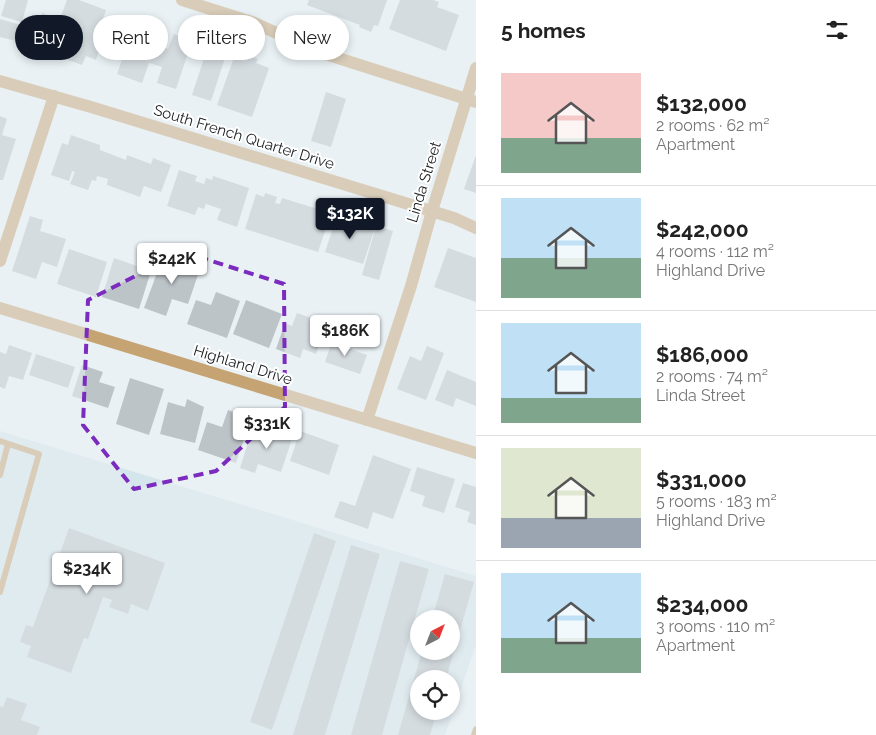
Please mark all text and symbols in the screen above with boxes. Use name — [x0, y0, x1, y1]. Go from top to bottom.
chip: Buy — [15, 15, 83, 60]
chip: Rent — [93, 15, 168, 60]
chip: Filters — [178, 15, 265, 60]
chip: New — [275, 15, 349, 60]
icon: filters — [823, 16, 851, 44]
text: 5 homes — [501, 18, 586, 43]
text: $132,000 — [656, 91, 747, 116]
icon: home — [541, 93, 601, 153]
street label: South French Quarter Drive — [151, 101, 337, 173]
text: 2 rooms · 62 m² — [656, 116, 769, 135]
text: Apartment — [656, 135, 735, 154]
street label: Linda Street — [403, 139, 445, 225]
pin: $132K — [315, 198, 385, 240]
text: $132K — [327, 204, 373, 223]
text: $242,000 — [656, 217, 749, 242]
icon: home — [541, 218, 601, 278]
pin: $242K — [137, 242, 207, 285]
text: 4 rooms · 112 m² — [656, 242, 774, 261]
text: $242K — [148, 249, 196, 268]
text: Highland Drive — [656, 261, 765, 280]
pin: $186K — [310, 314, 380, 357]
text: $186K — [321, 321, 369, 340]
street label: Highland Drive — [191, 341, 295, 389]
text: $186,000 — [656, 342, 749, 367]
icon: home — [541, 343, 601, 403]
text: 2 rooms · 74 m² — [656, 367, 768, 386]
text: Linda Street — [656, 386, 745, 405]
pin: $331K — [232, 408, 302, 450]
text: $331K — [244, 414, 290, 433]
text: $331,000 — [656, 467, 747, 492]
icon: home — [541, 468, 601, 528]
text: 5 rooms · 183 m² — [656, 492, 777, 511]
text: Highland Drive — [656, 511, 765, 530]
pin: $234K — [52, 552, 122, 595]
text: $234K — [63, 559, 111, 578]
text: $234,000 — [656, 592, 748, 617]
icon: home — [541, 593, 601, 653]
north arrow — [410, 610, 460, 660]
map controls — [410, 610, 460, 720]
text: 3 rooms · 110 m² — [656, 617, 775, 636]
text: Apartment — [656, 636, 735, 655]
button: locate — [410, 670, 460, 720]

